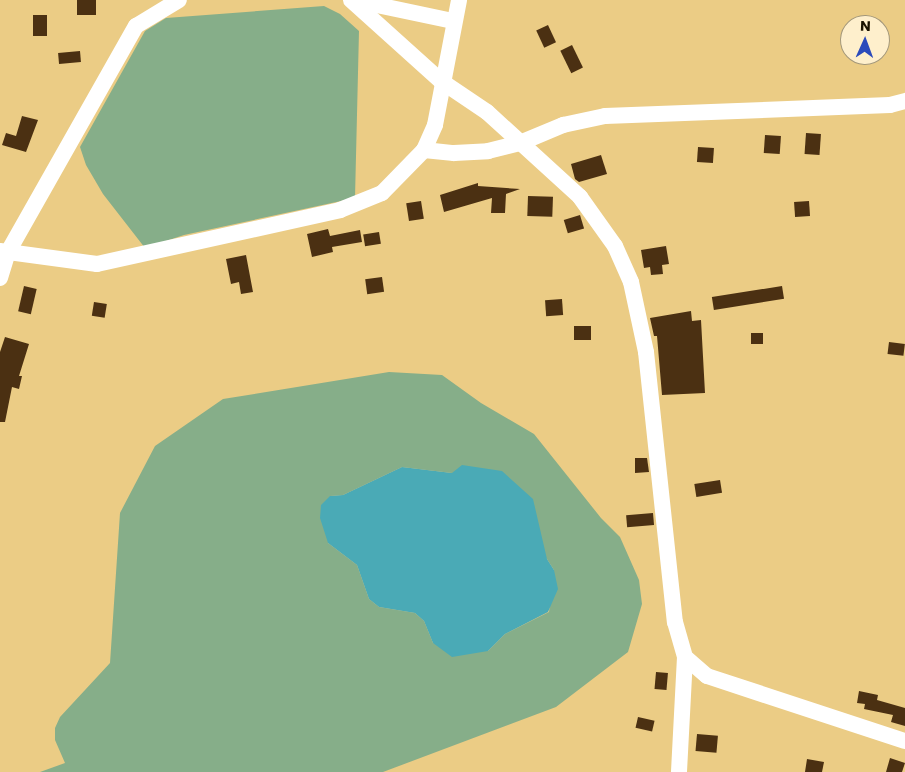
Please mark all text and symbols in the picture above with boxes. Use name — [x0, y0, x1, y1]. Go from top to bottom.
north arrow — [840, 15, 890, 65]
text: N — [860, 16, 871, 36]

